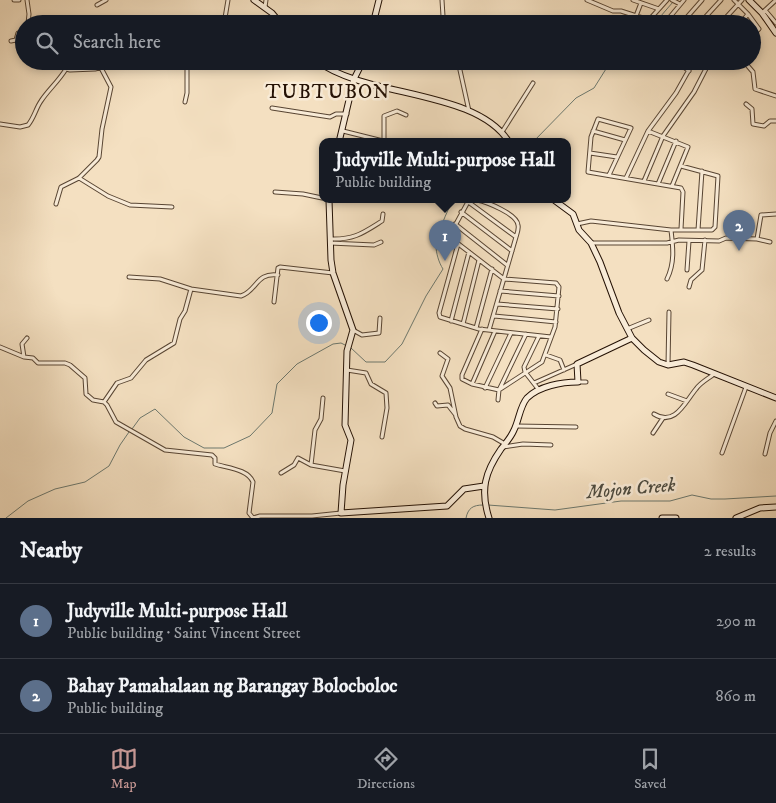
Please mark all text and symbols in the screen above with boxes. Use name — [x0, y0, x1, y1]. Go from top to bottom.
search box — [15, 15, 761, 70]
icon: search — [33, 29, 61, 57]
text: Search here — [73, 31, 161, 54]
district label: TUBTUBON — [266, 80, 390, 105]
popup — [319, 138, 571, 203]
text: Judyville Multi-purpose Hall — [335, 149, 555, 172]
text: Public building — [335, 172, 431, 192]
pin: 2 — [723, 210, 755, 251]
pin: 1 — [429, 220, 461, 261]
your location — [306, 310, 332, 336]
water label: Mojon Creek — [584, 474, 676, 505]
text: Nearby — [20, 538, 82, 564]
text: 2 results — [704, 541, 756, 561]
text: Judyville Multi-purpose Hall — [67, 600, 287, 623]
text: 1 — [33, 611, 39, 631]
text: 290 m — [716, 611, 756, 631]
text: Public building · Saint Vincent Street — [67, 623, 301, 643]
text: Bahay Pamahalaan ng Barangay Bolocboloc — [67, 675, 398, 698]
text: 2 — [32, 686, 40, 706]
text: 860 m — [716, 686, 756, 706]
text: Public building — [67, 698, 163, 718]
tab: Map — [110, 745, 138, 793]
tab: Directions — [357, 745, 415, 793]
tab: Saved — [634, 745, 666, 793]

